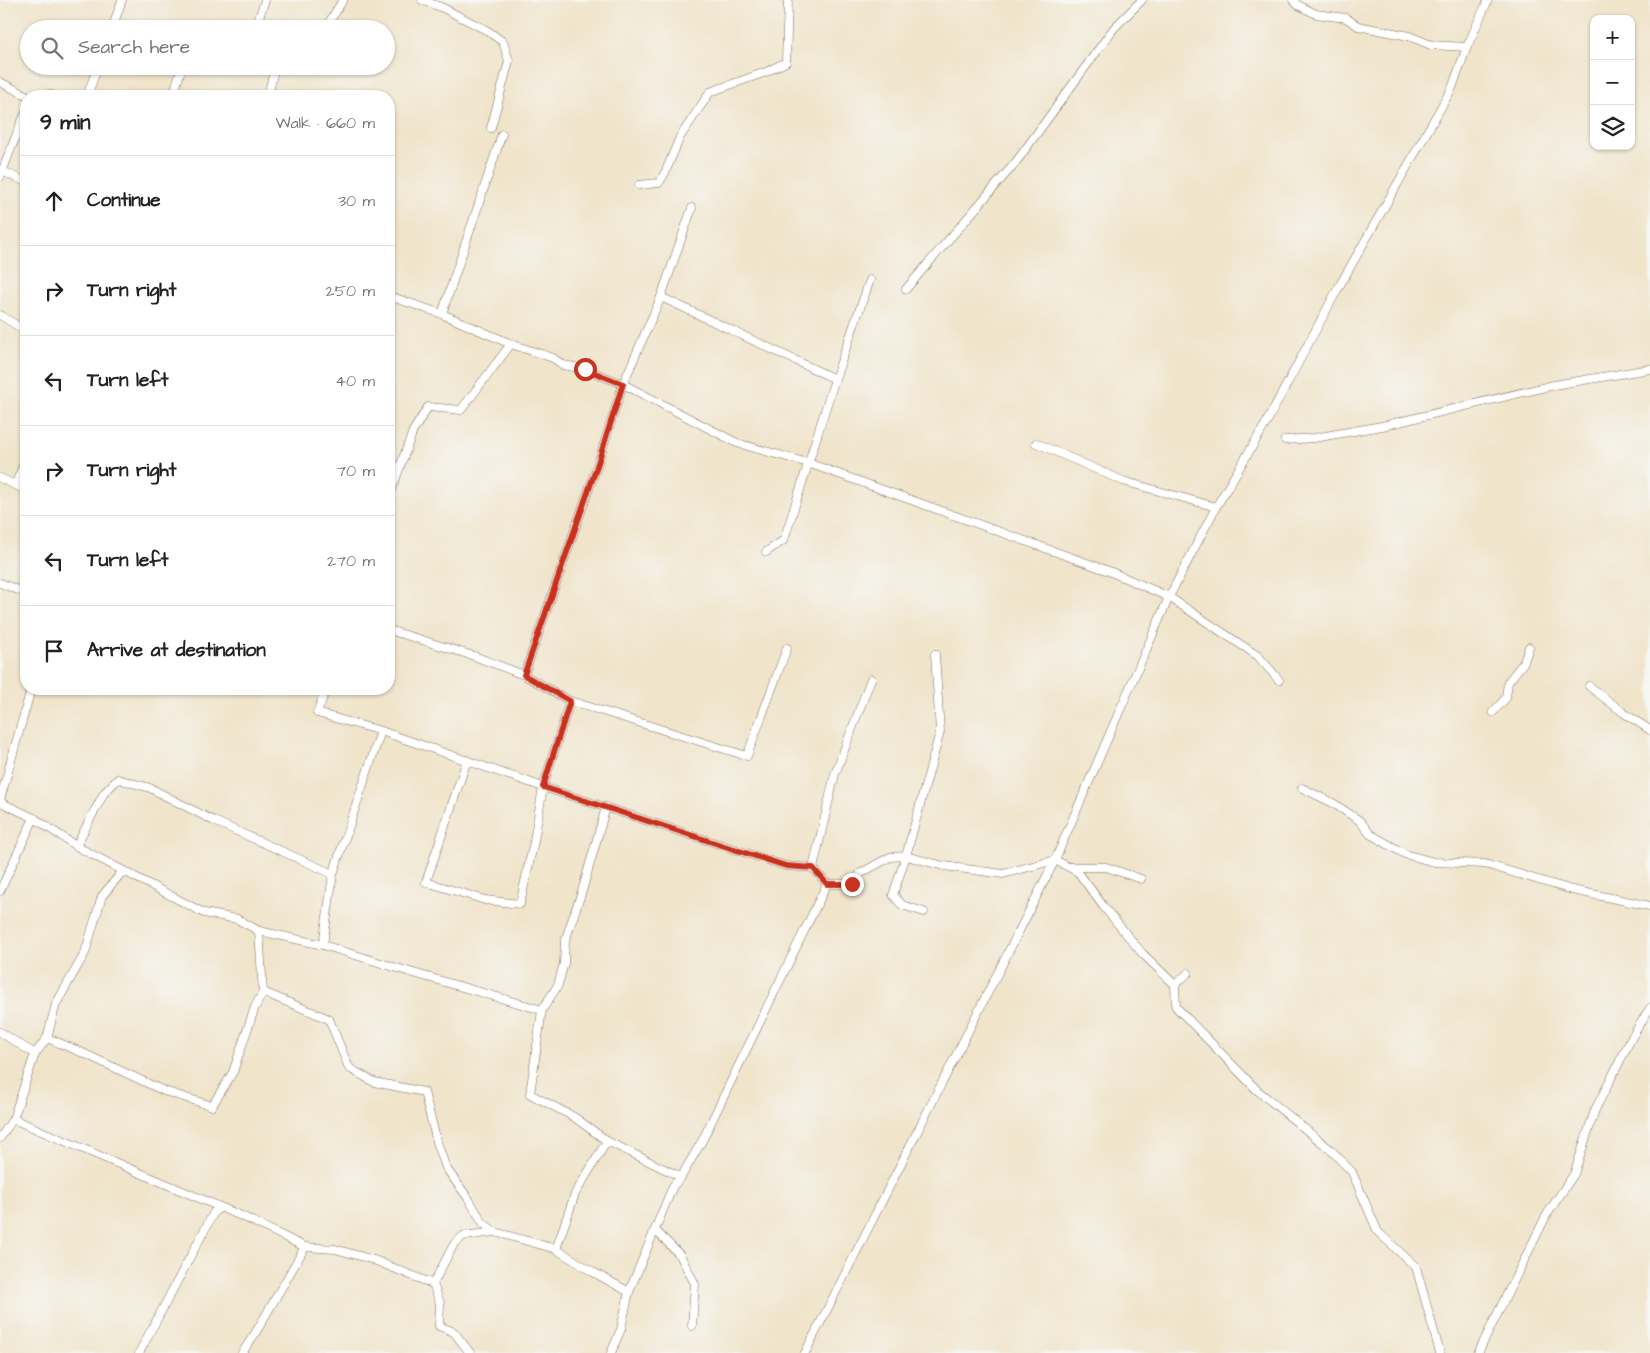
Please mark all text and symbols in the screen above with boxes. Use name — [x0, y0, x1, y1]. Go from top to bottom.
map controls — [1590, 15, 1635, 150]
button: + — [1590, 15, 1635, 60]
search box — [20, 20, 395, 75]
icon: search — [38, 34, 66, 62]
text: Search here — [78, 34, 190, 61]
button: − — [1590, 60, 1635, 105]
button: layers — [1590, 105, 1635, 150]
text: 9 min — [40, 108, 90, 137]
text: Walk · 660 m — [275, 112, 375, 134]
icon: ahead — [40, 187, 68, 215]
text: Continue — [87, 187, 161, 214]
text: 30 m — [338, 190, 375, 212]
icon: right — [40, 277, 68, 305]
text: Turn right — [87, 277, 176, 304]
text: 250 m — [326, 280, 375, 302]
route start — [574, 358, 597, 381]
icon: left — [40, 367, 68, 395]
text: Turn left — [87, 367, 168, 394]
text: 40 m — [335, 370, 375, 392]
icon: right — [40, 457, 68, 485]
text: Turn right — [87, 457, 176, 484]
text: 70 m — [336, 460, 375, 482]
icon: left — [40, 547, 68, 575]
text: Turn left — [87, 547, 168, 574]
text: 270 m — [327, 550, 375, 572]
icon: arrive — [40, 637, 68, 665]
text: Arrive at destination — [87, 637, 266, 664]
route end — [841, 873, 864, 896]

